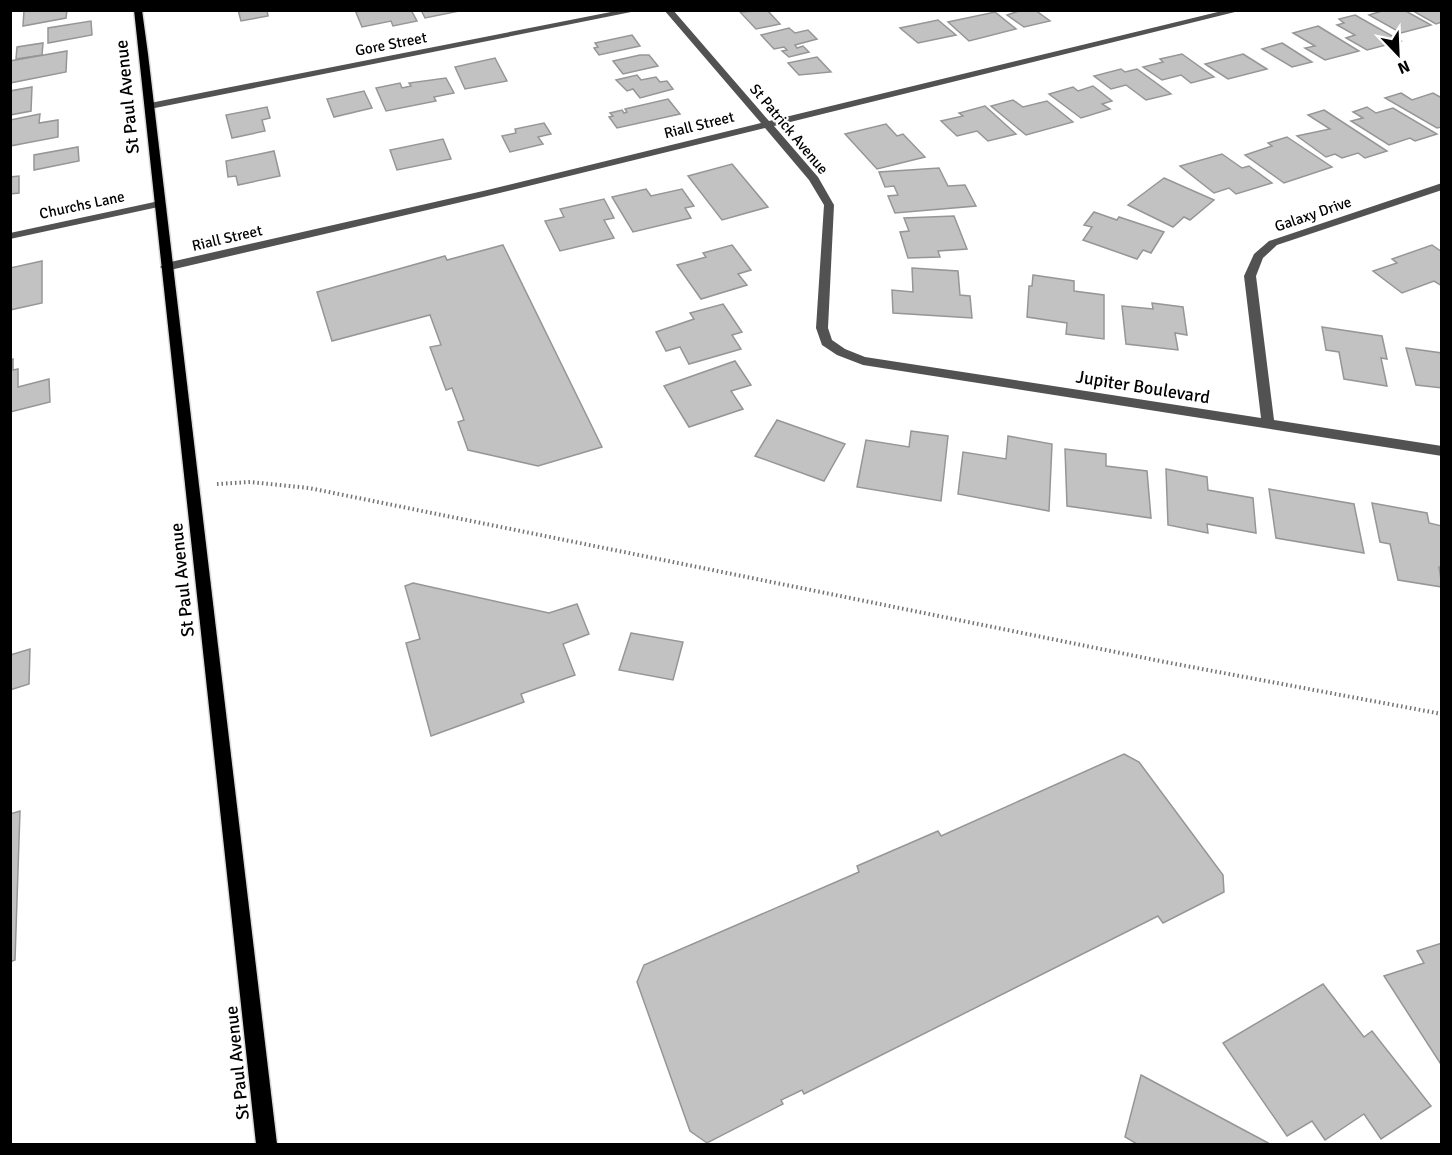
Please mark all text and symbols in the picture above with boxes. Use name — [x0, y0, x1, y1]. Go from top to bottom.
north arrow — [1368, 24, 1428, 84]
street label: Gore Street — [354, 28, 428, 60]
street label: St Paul Avenue — [110, 39, 144, 155]
text: N — [1394, 56, 1413, 78]
street label: St Patrick Avenue — [746, 80, 832, 178]
street label: Riall Street — [662, 108, 736, 142]
street label: Churchs Lane — [38, 187, 126, 223]
street label: Galaxy Drive — [1272, 192, 1354, 236]
street label: Riall Street — [190, 221, 264, 255]
street label: Jupiter Boulevard — [1074, 366, 1212, 408]
street label: St Paul Avenue — [165, 522, 199, 638]
street label: St Paul Avenue — [220, 1005, 254, 1121]

